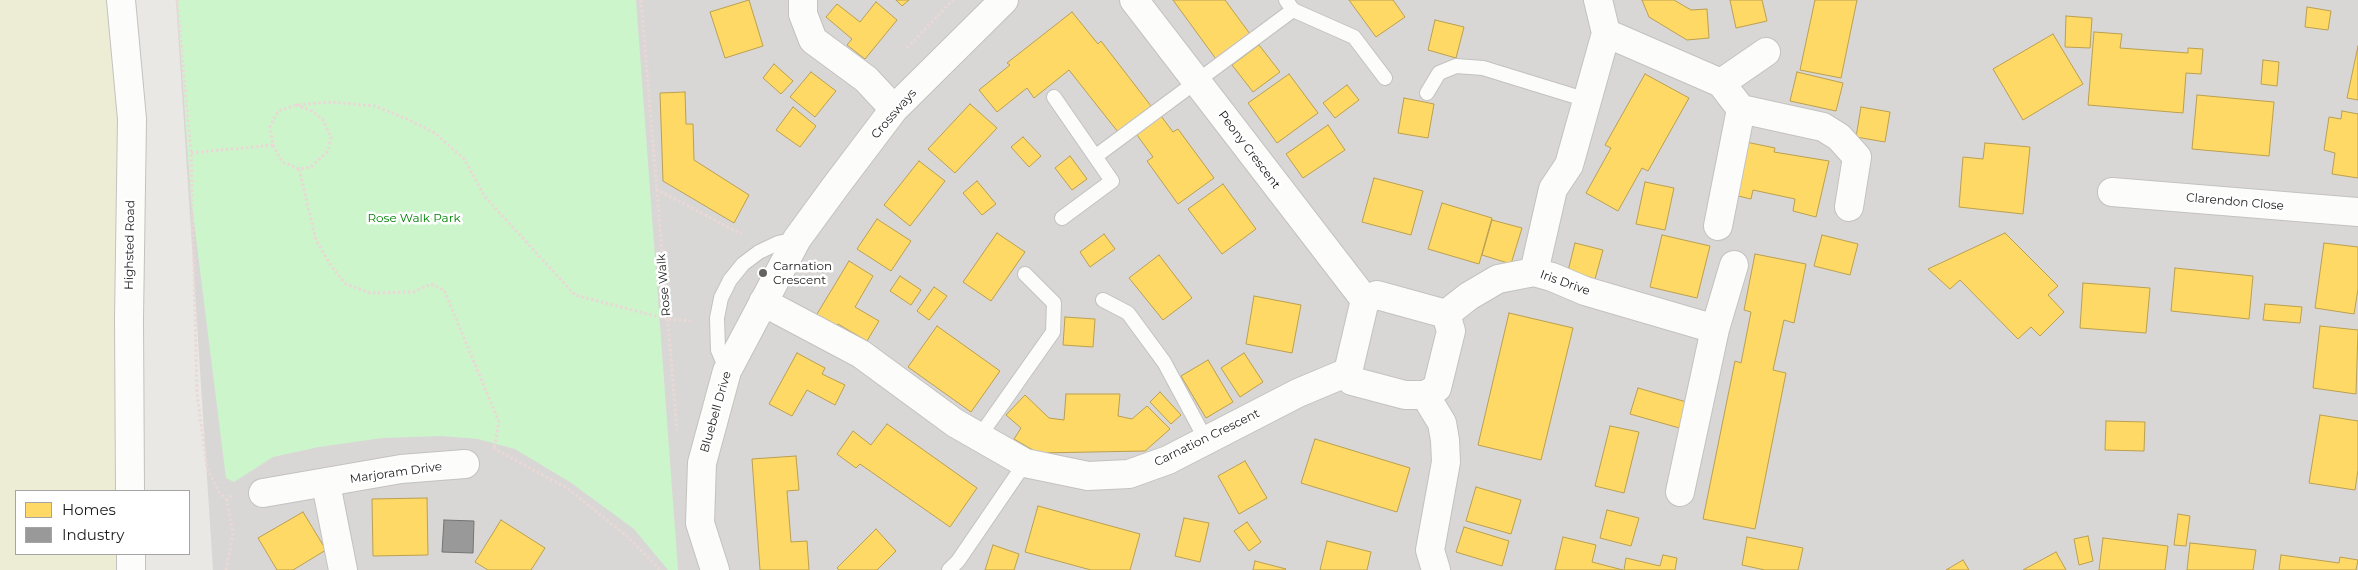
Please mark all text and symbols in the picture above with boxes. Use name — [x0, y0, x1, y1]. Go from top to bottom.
street label: Crossways — [868, 86, 920, 142]
street label: Peony Crescent — [1215, 108, 1283, 192]
street label: Clarendon Close — [2186, 191, 2284, 213]
street label: Highsted Road — [122, 200, 138, 290]
park label: Rose Walk Park — [367, 211, 461, 225]
street label: Rose Walk — [654, 253, 674, 317]
place label: Carnation Crescent — [773, 259, 832, 287]
marker: Carnation Crescent — [757, 267, 769, 279]
street label: Iris Drive — [1538, 267, 1592, 299]
street label: Bluebell Drive — [698, 370, 734, 454]
street label: Carnation Crescent — [1152, 406, 1262, 470]
street label: Marjoram Drive — [349, 459, 443, 487]
legend — [15, 490, 190, 555]
text: Homes — [62, 500, 116, 519]
text: Industry — [62, 525, 124, 544]

